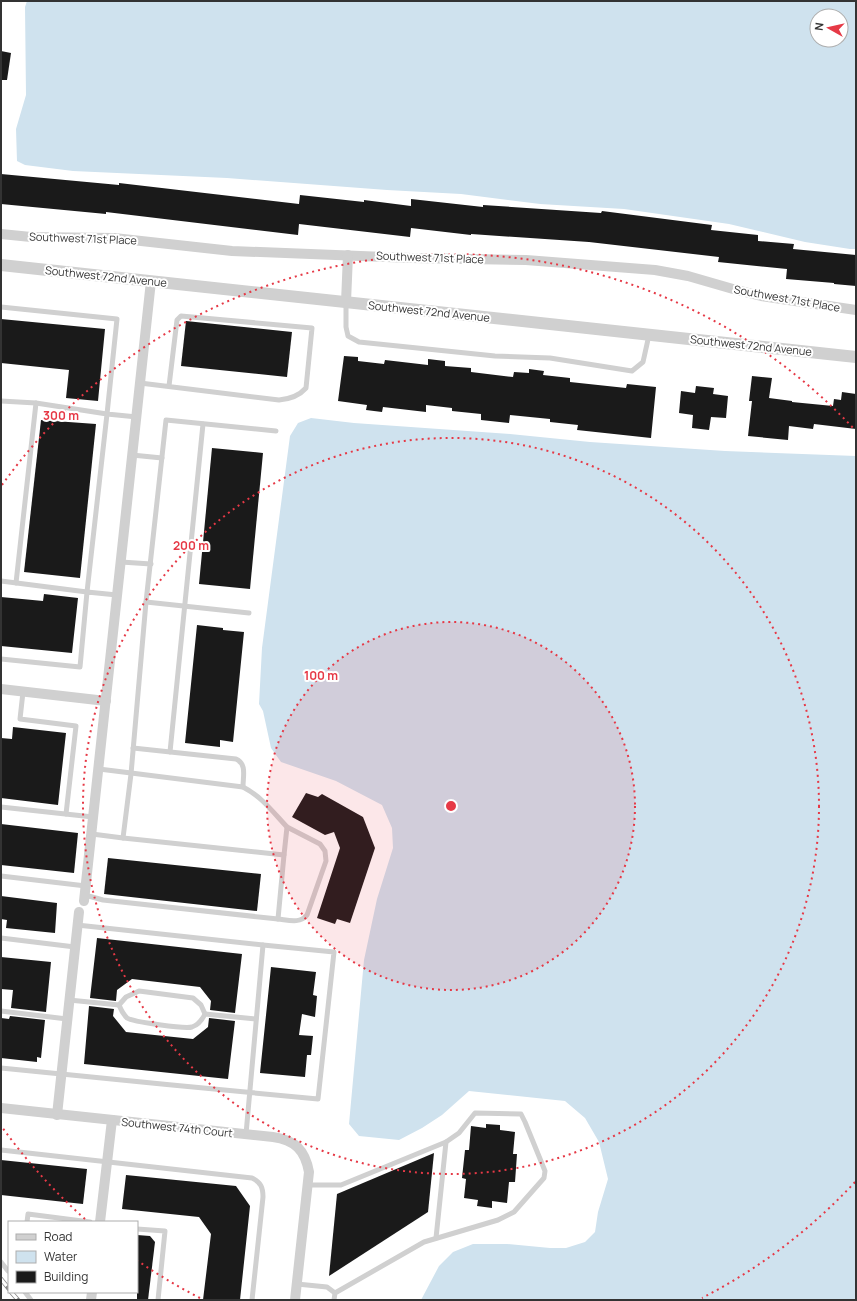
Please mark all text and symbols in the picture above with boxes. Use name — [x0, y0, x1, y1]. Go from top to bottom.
north arrow — [809, 8, 849, 48]
text: N — [811, 21, 827, 31]
street label: Southwest 71st Place — [29, 229, 138, 247]
street label: Southwest 71st Place — [376, 248, 485, 266]
street label: Southwest 72nd Avenue — [44, 262, 168, 290]
street label: Southwest 71st Place — [733, 281, 842, 315]
street label: Southwest 72nd Avenue — [367, 297, 491, 325]
street label: Southwest 72nd Avenue — [689, 331, 813, 359]
text: 300 m — [43, 407, 79, 424]
text: 200 m — [173, 537, 209, 554]
text: 100 m — [304, 667, 338, 684]
centre of rings — [444, 799, 458, 813]
street label: Southwest 74th Court — [121, 1114, 233, 1140]
legend — [8, 1221, 138, 1293]
text: Road — [44, 1228, 72, 1245]
text: Water — [44, 1248, 78, 1265]
text: Building — [44, 1268, 88, 1285]

